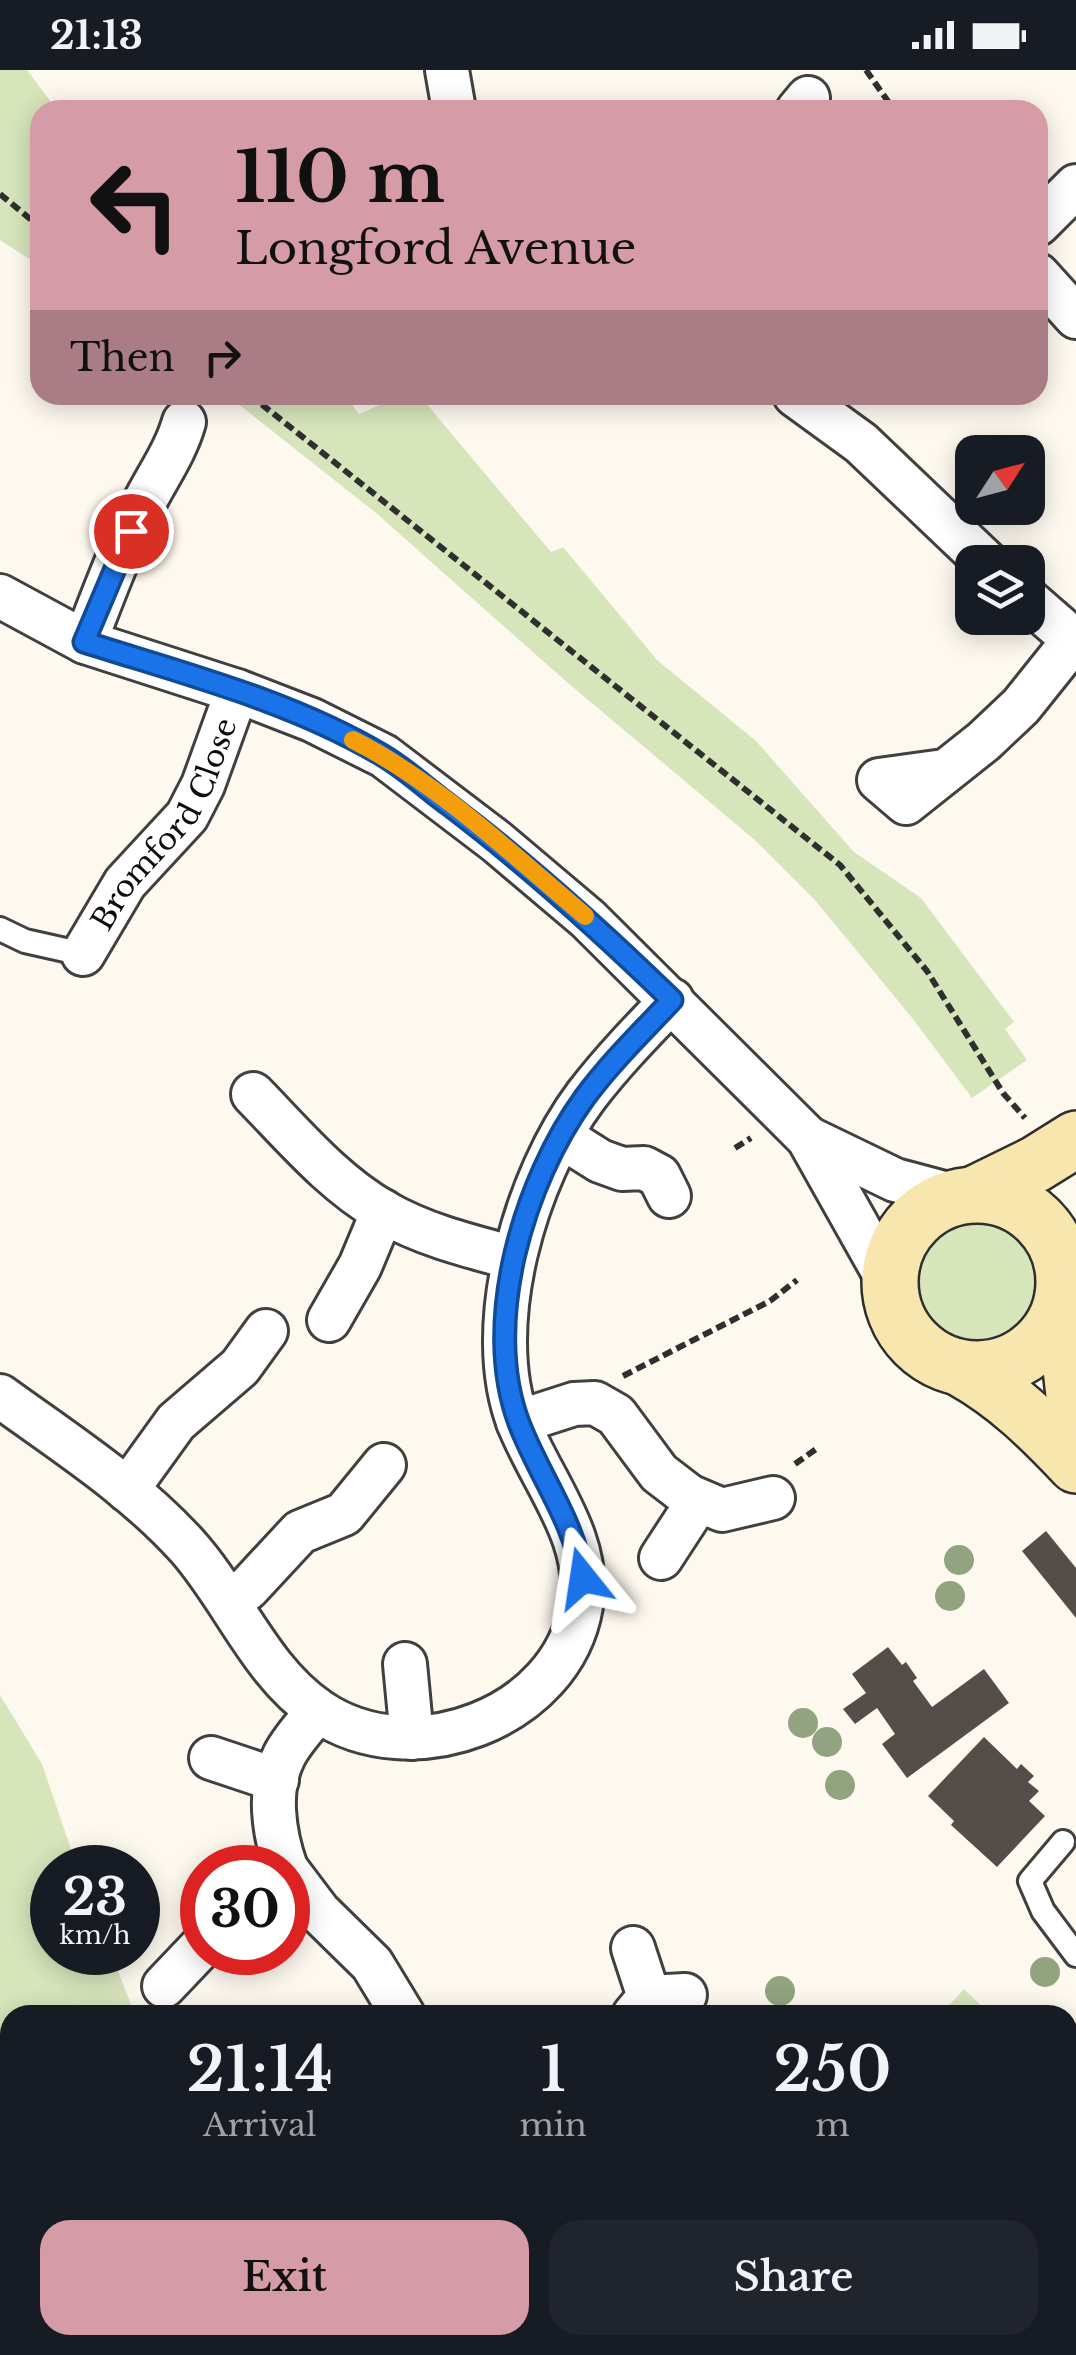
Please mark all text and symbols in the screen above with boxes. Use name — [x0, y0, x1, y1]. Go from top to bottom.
text: 21:13 — [50, 12, 143, 59]
text: 110 m — [235, 134, 445, 221]
icon: left — [70, 140, 200, 270]
text: Longford Avenue — [235, 220, 636, 276]
icon: right — [195, 330, 250, 385]
text: Then — [70, 334, 175, 381]
north arrow — [955, 435, 1045, 525]
map controls — [955, 435, 1045, 635]
pin — [89, 489, 174, 574]
icon: arrive — [104, 504, 159, 559]
button: layers — [955, 545, 1045, 635]
street label: Bromford Close — [83, 713, 244, 937]
position arrow — [531, 1526, 635, 1630]
speed limit sign: 30 — [180, 1845, 310, 1975]
text: 23 — [63, 1866, 127, 1929]
text: km/h — [60, 1920, 130, 1951]
text: 21:14 — [187, 2033, 333, 2107]
text: 1 — [540, 2033, 566, 2107]
text: 250 — [773, 2033, 891, 2107]
text: Arrival — [203, 2105, 316, 2145]
text: min — [520, 2105, 587, 2145]
text: m — [815, 2105, 850, 2145]
button: Exit — [40, 2220, 529, 2335]
button: Share — [549, 2220, 1038, 2335]

